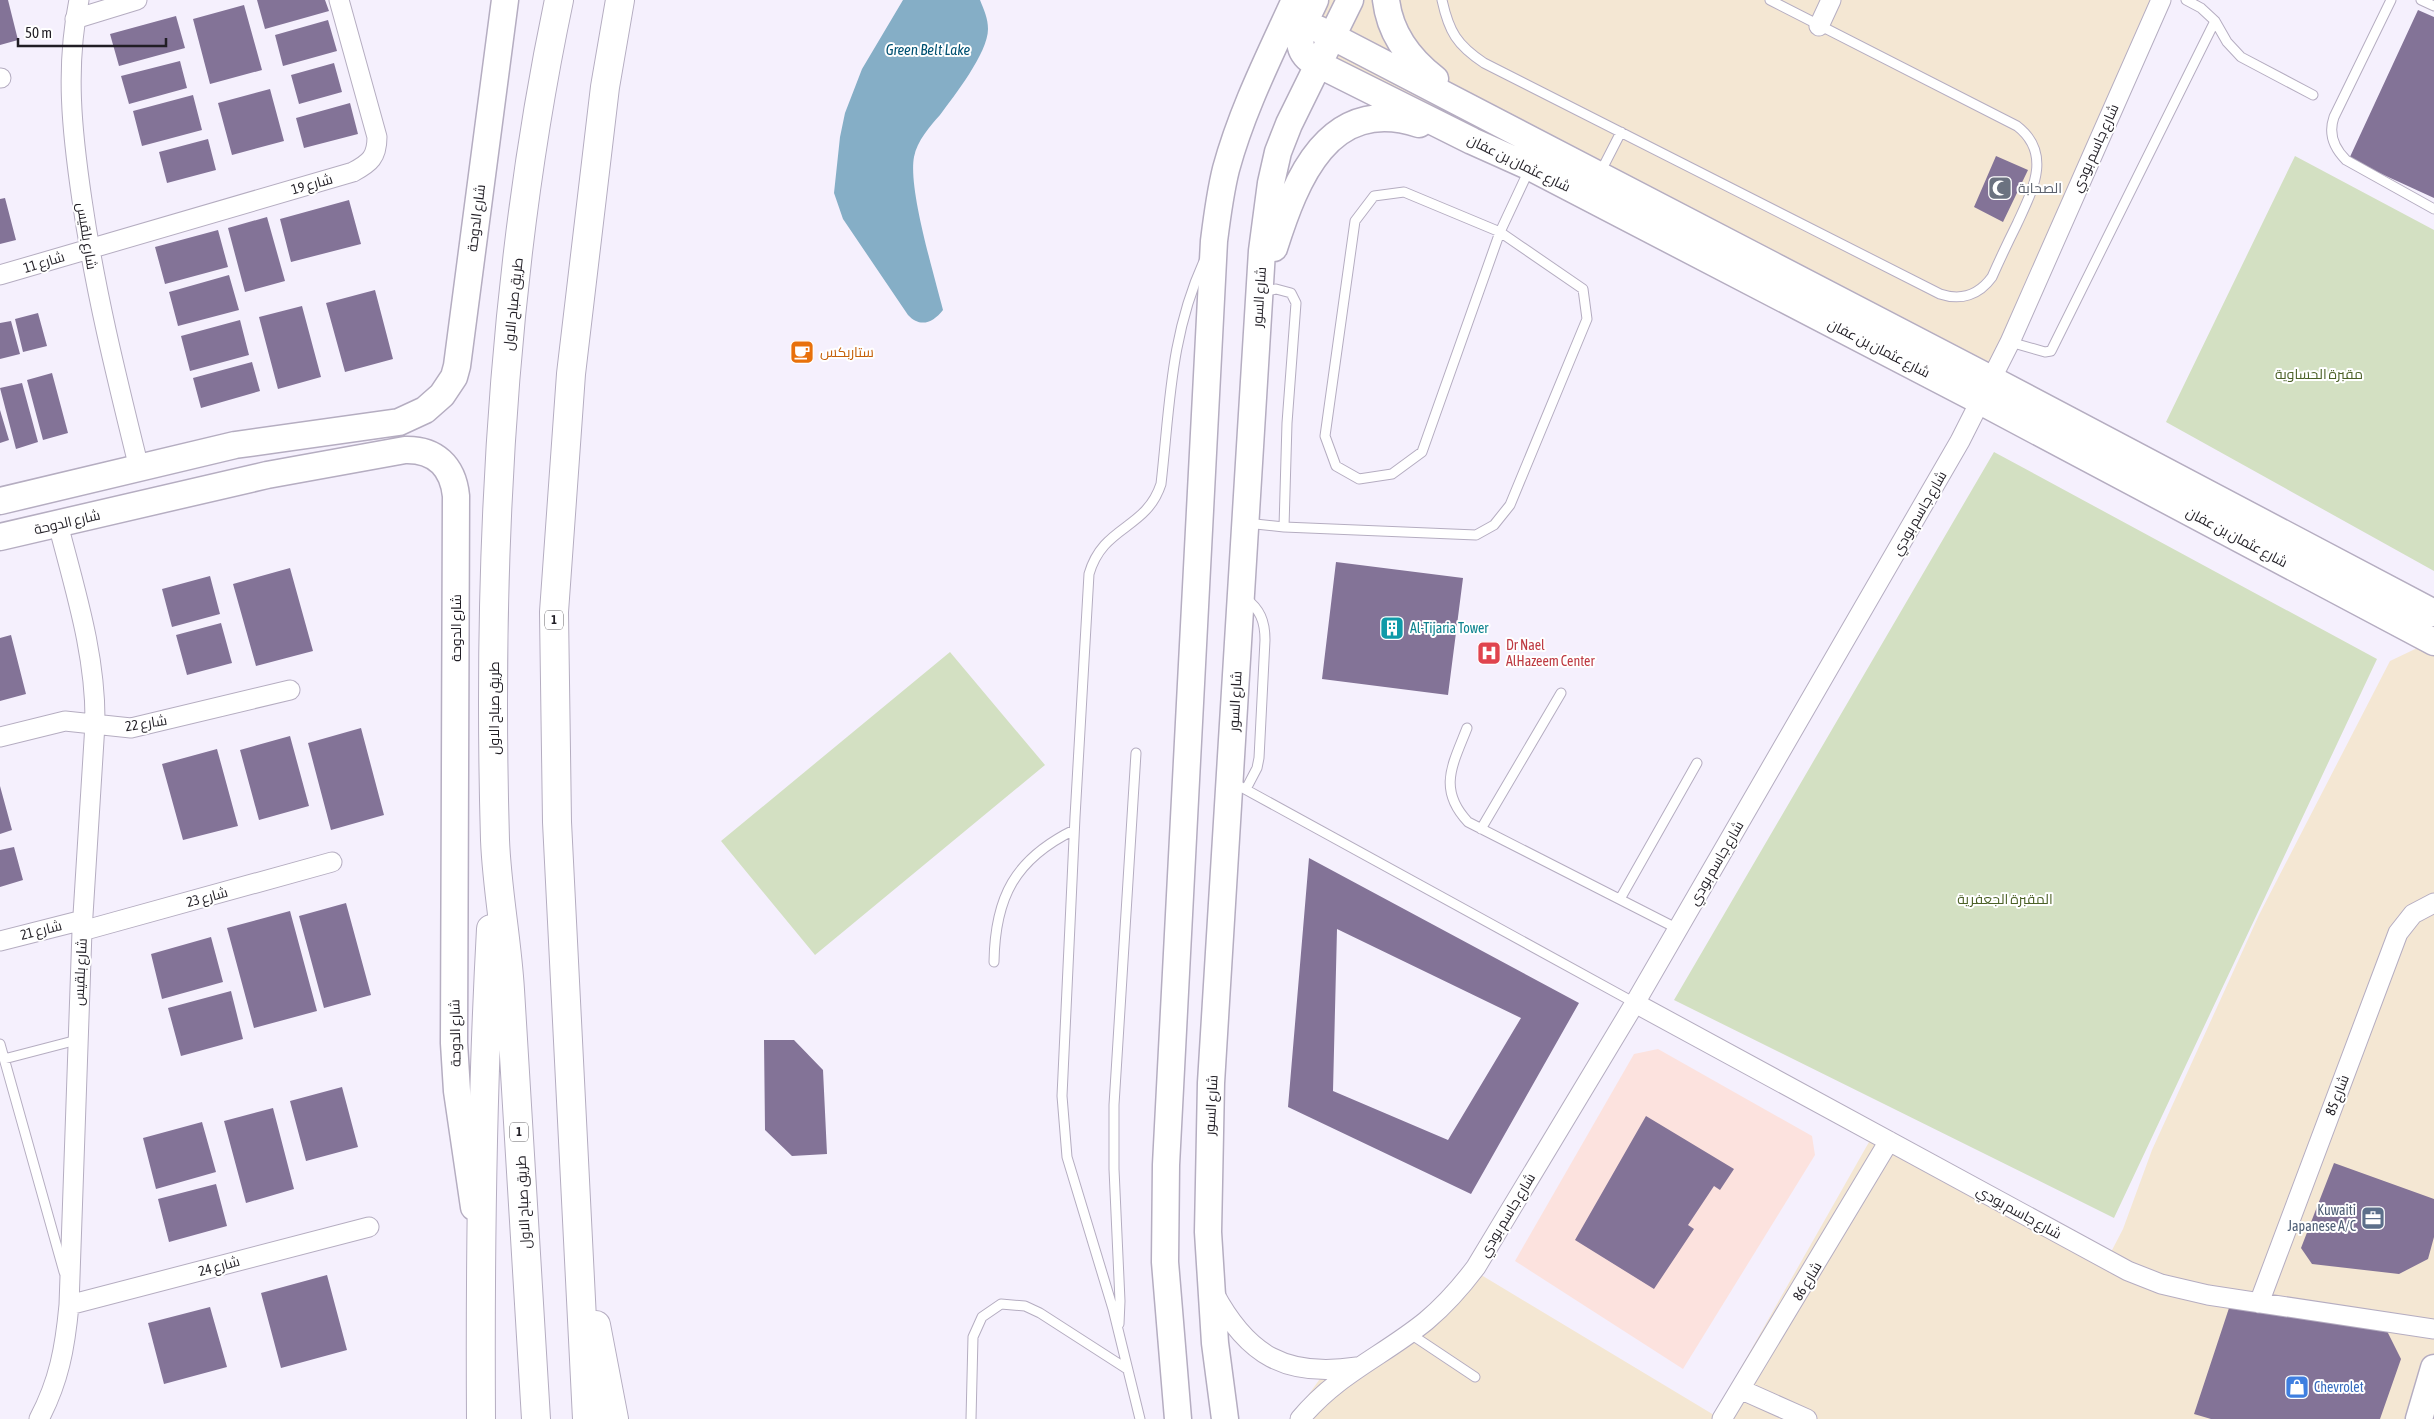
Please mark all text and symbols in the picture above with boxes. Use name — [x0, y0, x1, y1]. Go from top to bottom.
scale bar — [18, 15, 165, 47]
text: 50 m — [25, 24, 52, 41]
water label: Green Belt Lake — [886, 41, 971, 58]
street label: شارع جاسم بودي — [2068, 101, 2125, 196]
street label: شارع عثمان بن عفان — [1465, 131, 1573, 196]
street label: شارع 19 — [290, 170, 335, 198]
mosque icon: الصحابة — [1987, 175, 2013, 201]
place label: الصحابة — [2018, 180, 2062, 196]
street label: شارع الدوحة — [464, 183, 489, 253]
street label: شارع بلقيس — [73, 201, 100, 271]
street label: شارع 11 — [21, 248, 67, 277]
street label: طريق صباح الاول — [500, 257, 527, 351]
street label: شارع السور — [1249, 266, 1270, 329]
street label: شارع عثمان بن عفان — [1825, 315, 1933, 382]
cafe icon: ستاربكس — [789, 339, 815, 365]
place label: ستاربكس — [820, 344, 874, 360]
park label: مقبرة الحساوية — [2275, 366, 2363, 382]
street label: شارع جاسم بودي — [1888, 468, 1953, 560]
street label: شارع عثمان بن عفان — [2183, 504, 2290, 571]
street label: شارع الدوحة — [32, 507, 102, 538]
street label: شارع الدوحة — [448, 594, 465, 662]
road number: 1 — [545, 610, 563, 630]
building icon: Al-Tijaria Tower — [1379, 615, 1405, 641]
place label: Al-Tijaria Tower — [1410, 620, 1489, 636]
place label: Dr Nael AlHazeem Center — [1506, 637, 1595, 669]
hospital icon: Dr Nael AlHazeem Center — [1476, 640, 1502, 666]
street label: طريق صباح الاول — [486, 661, 503, 755]
street label: شارع السور — [1225, 670, 1246, 733]
street label: شارع 22 — [124, 712, 168, 735]
street label: شارع جاسم بودي — [1685, 818, 1750, 910]
street label: شارع 23 — [185, 884, 230, 911]
park label: المقبرة الجعفرية — [1957, 891, 2053, 907]
street label: شارع 21 — [19, 917, 64, 944]
street label: شارع بلقيس — [70, 938, 91, 1006]
street label: شارع الدوحة — [446, 999, 465, 1067]
street label: شارع 85 — [2322, 1072, 2353, 1118]
street label: شارع السور — [1201, 1074, 1222, 1137]
road number: 1 — [510, 1122, 528, 1142]
street label: طريق صباح الاول — [513, 1155, 534, 1249]
street label: شارع جاسم بودي — [1476, 1170, 1542, 1262]
street label: شارع جاسم بودي — [1972, 1182, 2064, 1245]
place label: Kuwaiti Japanese A/C — [2288, 1202, 2357, 1234]
office icon: Kuwaiti Japanese A/C — [2360, 1205, 2386, 1231]
street label: شارع 24 — [197, 1253, 242, 1280]
street label: شارع 86 — [1789, 1259, 1826, 1304]
shop icon: Chevrolet — [2284, 1374, 2310, 1400]
place label: Chevrolet — [2314, 1379, 2364, 1395]

